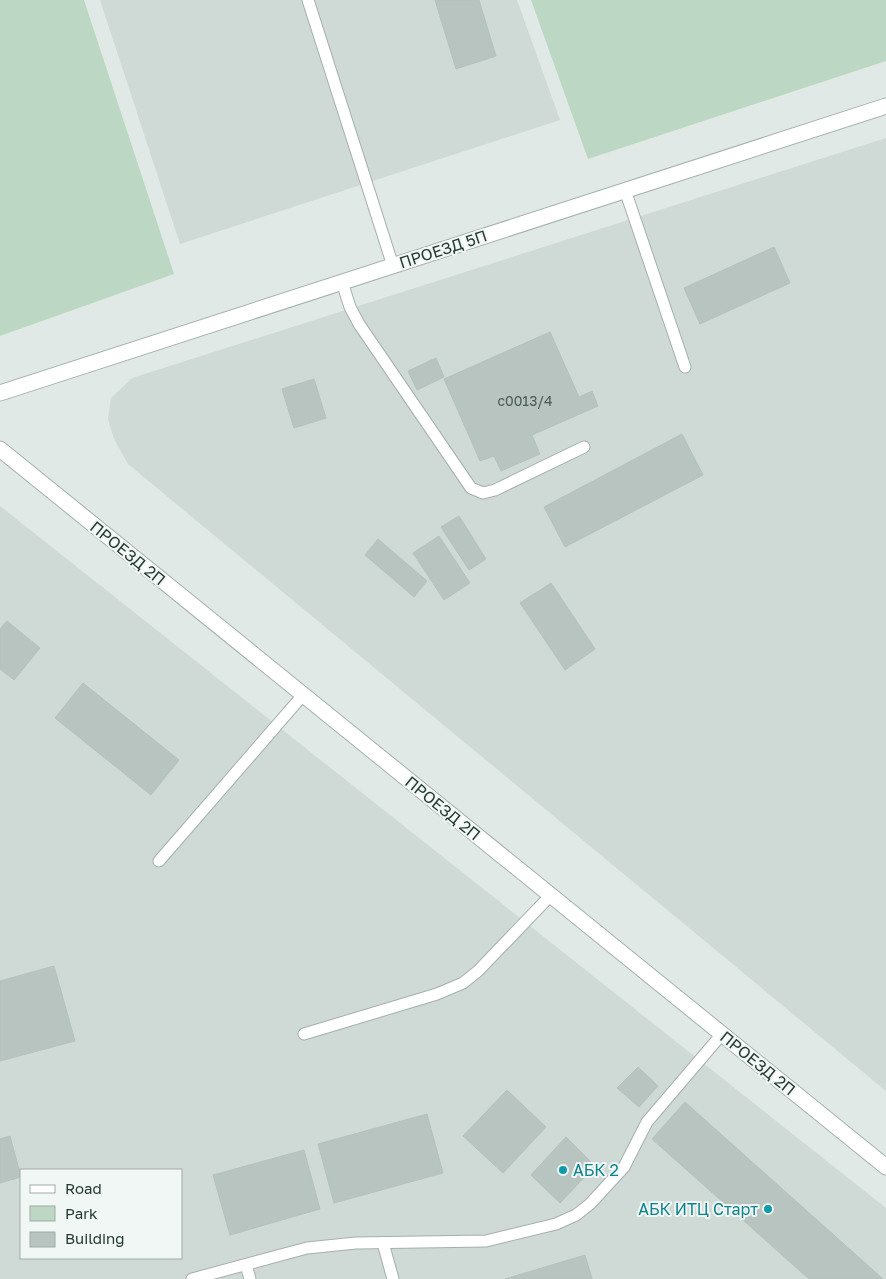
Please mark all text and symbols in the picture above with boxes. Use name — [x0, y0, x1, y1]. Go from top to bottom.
street label: ПРОЕЗД 5П — [397, 225, 489, 273]
house number: с0013/4 — [497, 392, 553, 409]
street label: ПРОЕЗД 2П — [86, 517, 170, 589]
street label: ПРОЕЗД 2П — [401, 772, 485, 844]
street label: ПРОЕЗД 2П — [716, 1027, 800, 1099]
place label: АБК 2 — [573, 1160, 619, 1180]
marker: АБК 2 — [557, 1164, 569, 1176]
legend — [20, 1169, 182, 1259]
text: Road — [65, 1179, 102, 1197]
place label: АБК ИТЦ Старт — [638, 1199, 758, 1219]
marker: АБК ИТЦ Старт — [762, 1203, 774, 1215]
text: Park — [65, 1204, 98, 1222]
text: Building — [65, 1229, 125, 1247]

